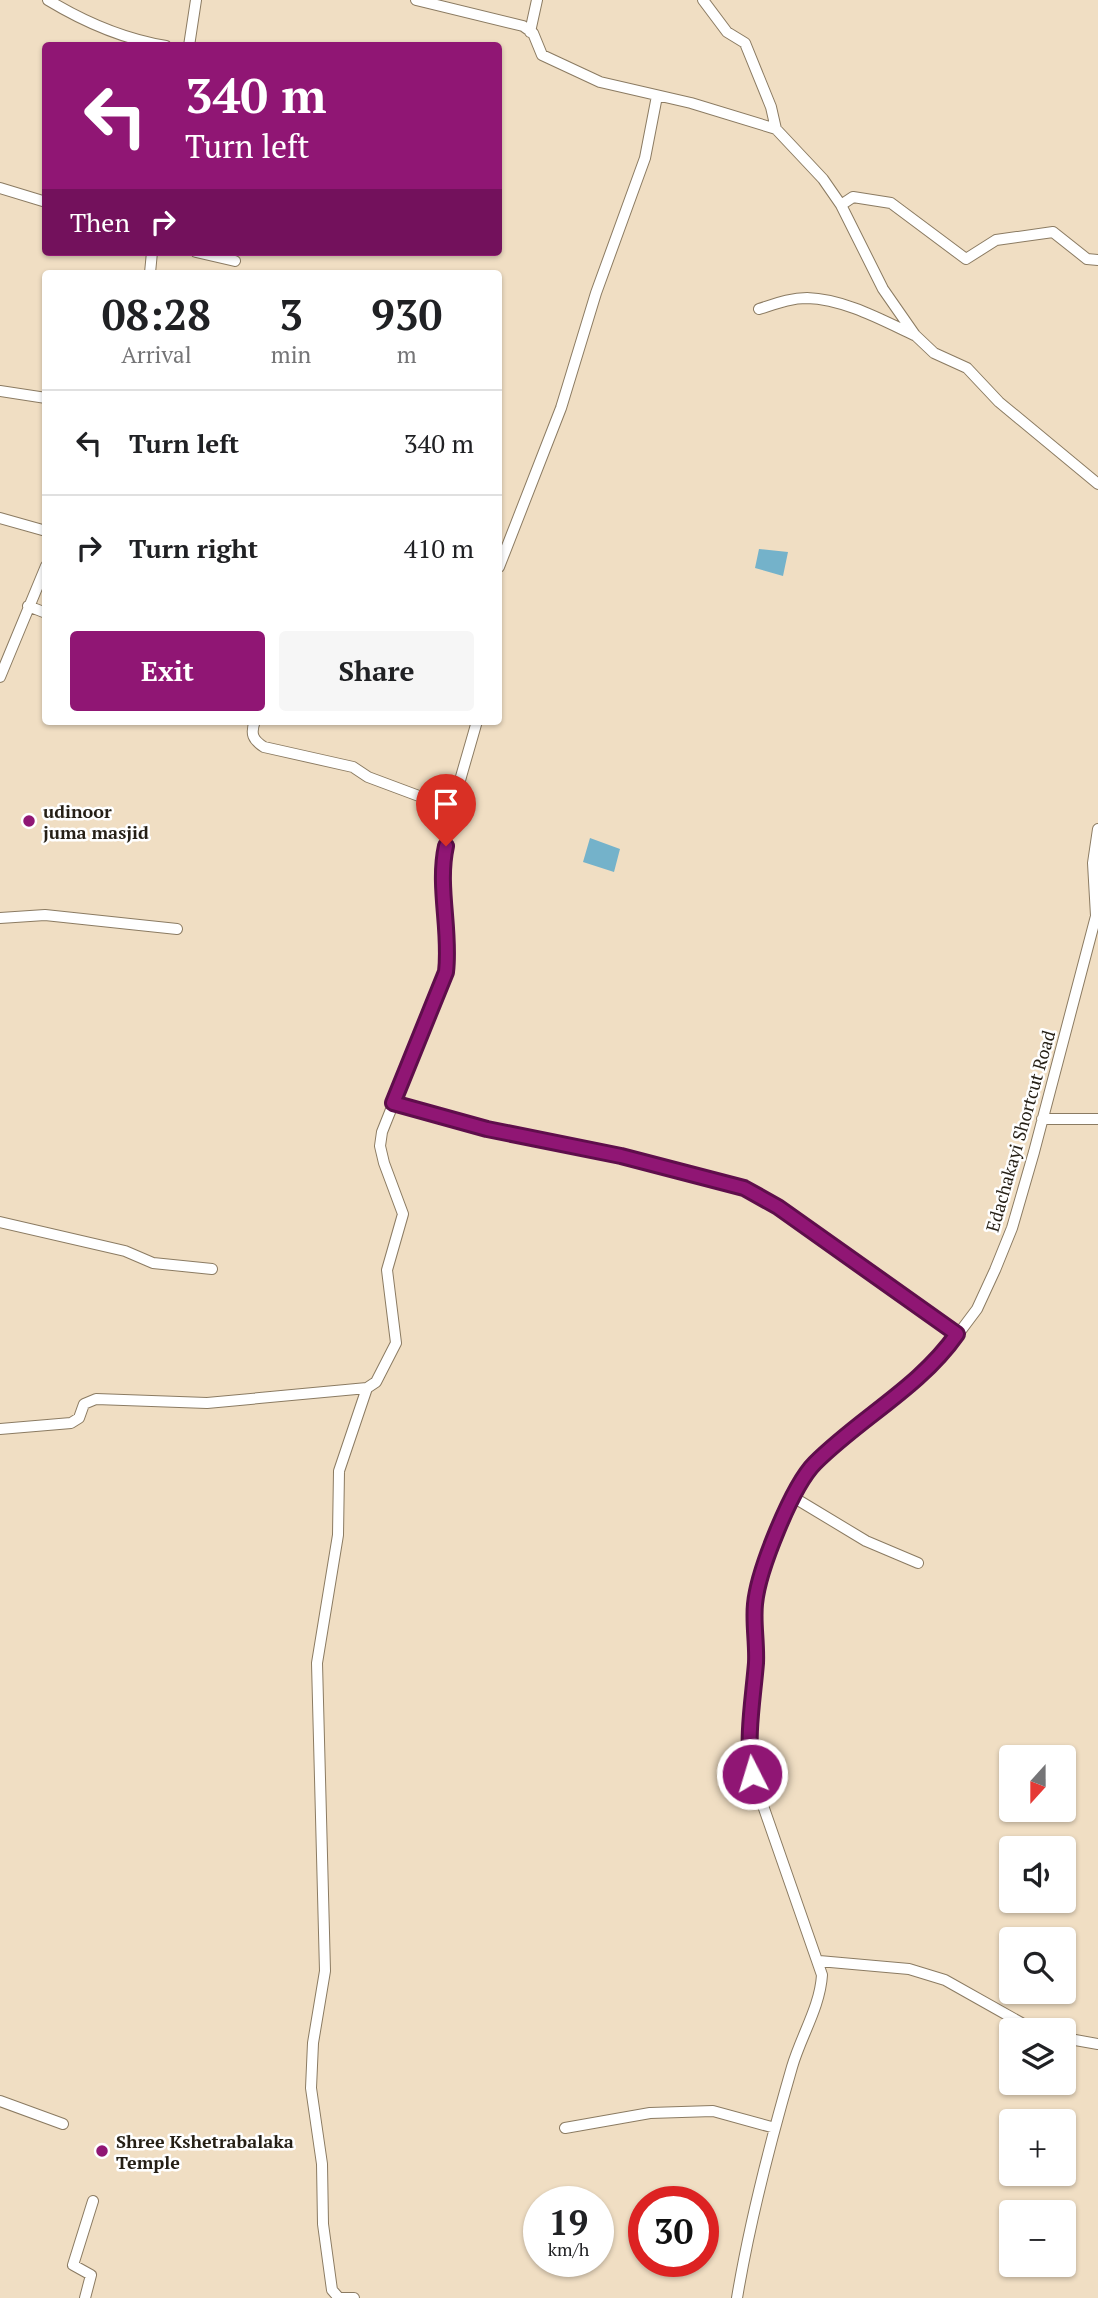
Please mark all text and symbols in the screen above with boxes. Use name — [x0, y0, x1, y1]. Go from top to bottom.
text: 340 m — [185, 62, 327, 127]
icon: left — [70, 70, 161, 161]
text: Turn left — [185, 125, 309, 167]
icon: right — [144, 203, 182, 241]
text: Then — [70, 205, 130, 239]
text: 08:28 — [102, 286, 211, 342]
text: 3 — [279, 286, 303, 342]
text: 930 — [371, 286, 442, 342]
text: Arrival — [121, 339, 192, 370]
text: min — [271, 339, 311, 370]
text: m — [397, 339, 417, 370]
icon: left — [70, 424, 108, 462]
text: Turn left — [129, 426, 239, 460]
text: 340 m — [404, 426, 474, 460]
icon: right — [70, 529, 108, 567]
text: Turn right — [129, 531, 258, 565]
text: 410 m — [404, 531, 474, 565]
button: Exit — [70, 631, 265, 711]
button: Share — [279, 631, 474, 711]
pin — [416, 774, 476, 846]
icon: arrive — [427, 785, 465, 823]
place label: udinoor juma masjid — [43, 799, 149, 844]
marker: udinoor juma masjid — [21, 813, 37, 829]
street label: Edachakayi Shortcut Road — [980, 1027, 1060, 1235]
position arrow — [715, 1737, 789, 1811]
north arrow — [999, 1745, 1076, 1822]
map controls — [999, 1745, 1076, 2277]
button: sound — [999, 1836, 1076, 1913]
button: search — [999, 1927, 1076, 2004]
button: layers — [999, 2018, 1076, 2095]
button: + — [999, 2109, 1076, 2186]
place label: Shree Kshetrabalaka Temple — [116, 2129, 294, 2174]
marker: Shree Kshetrabalaka Temple — [94, 2143, 110, 2159]
speed limit sign: 30 — [628, 2186, 719, 2277]
text: 19 — [549, 2199, 588, 2245]
button: − — [999, 2200, 1076, 2277]
text: km/h — [548, 2237, 589, 2261]

